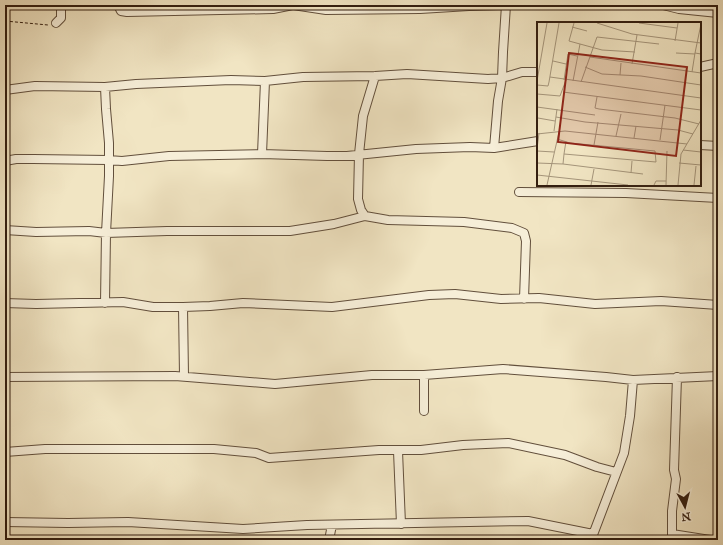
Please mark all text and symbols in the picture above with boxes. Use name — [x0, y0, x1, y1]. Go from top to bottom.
inset map — [537, 22, 701, 186]
north arrow — [665, 487, 705, 527]
text: N — [680, 509, 692, 524]

